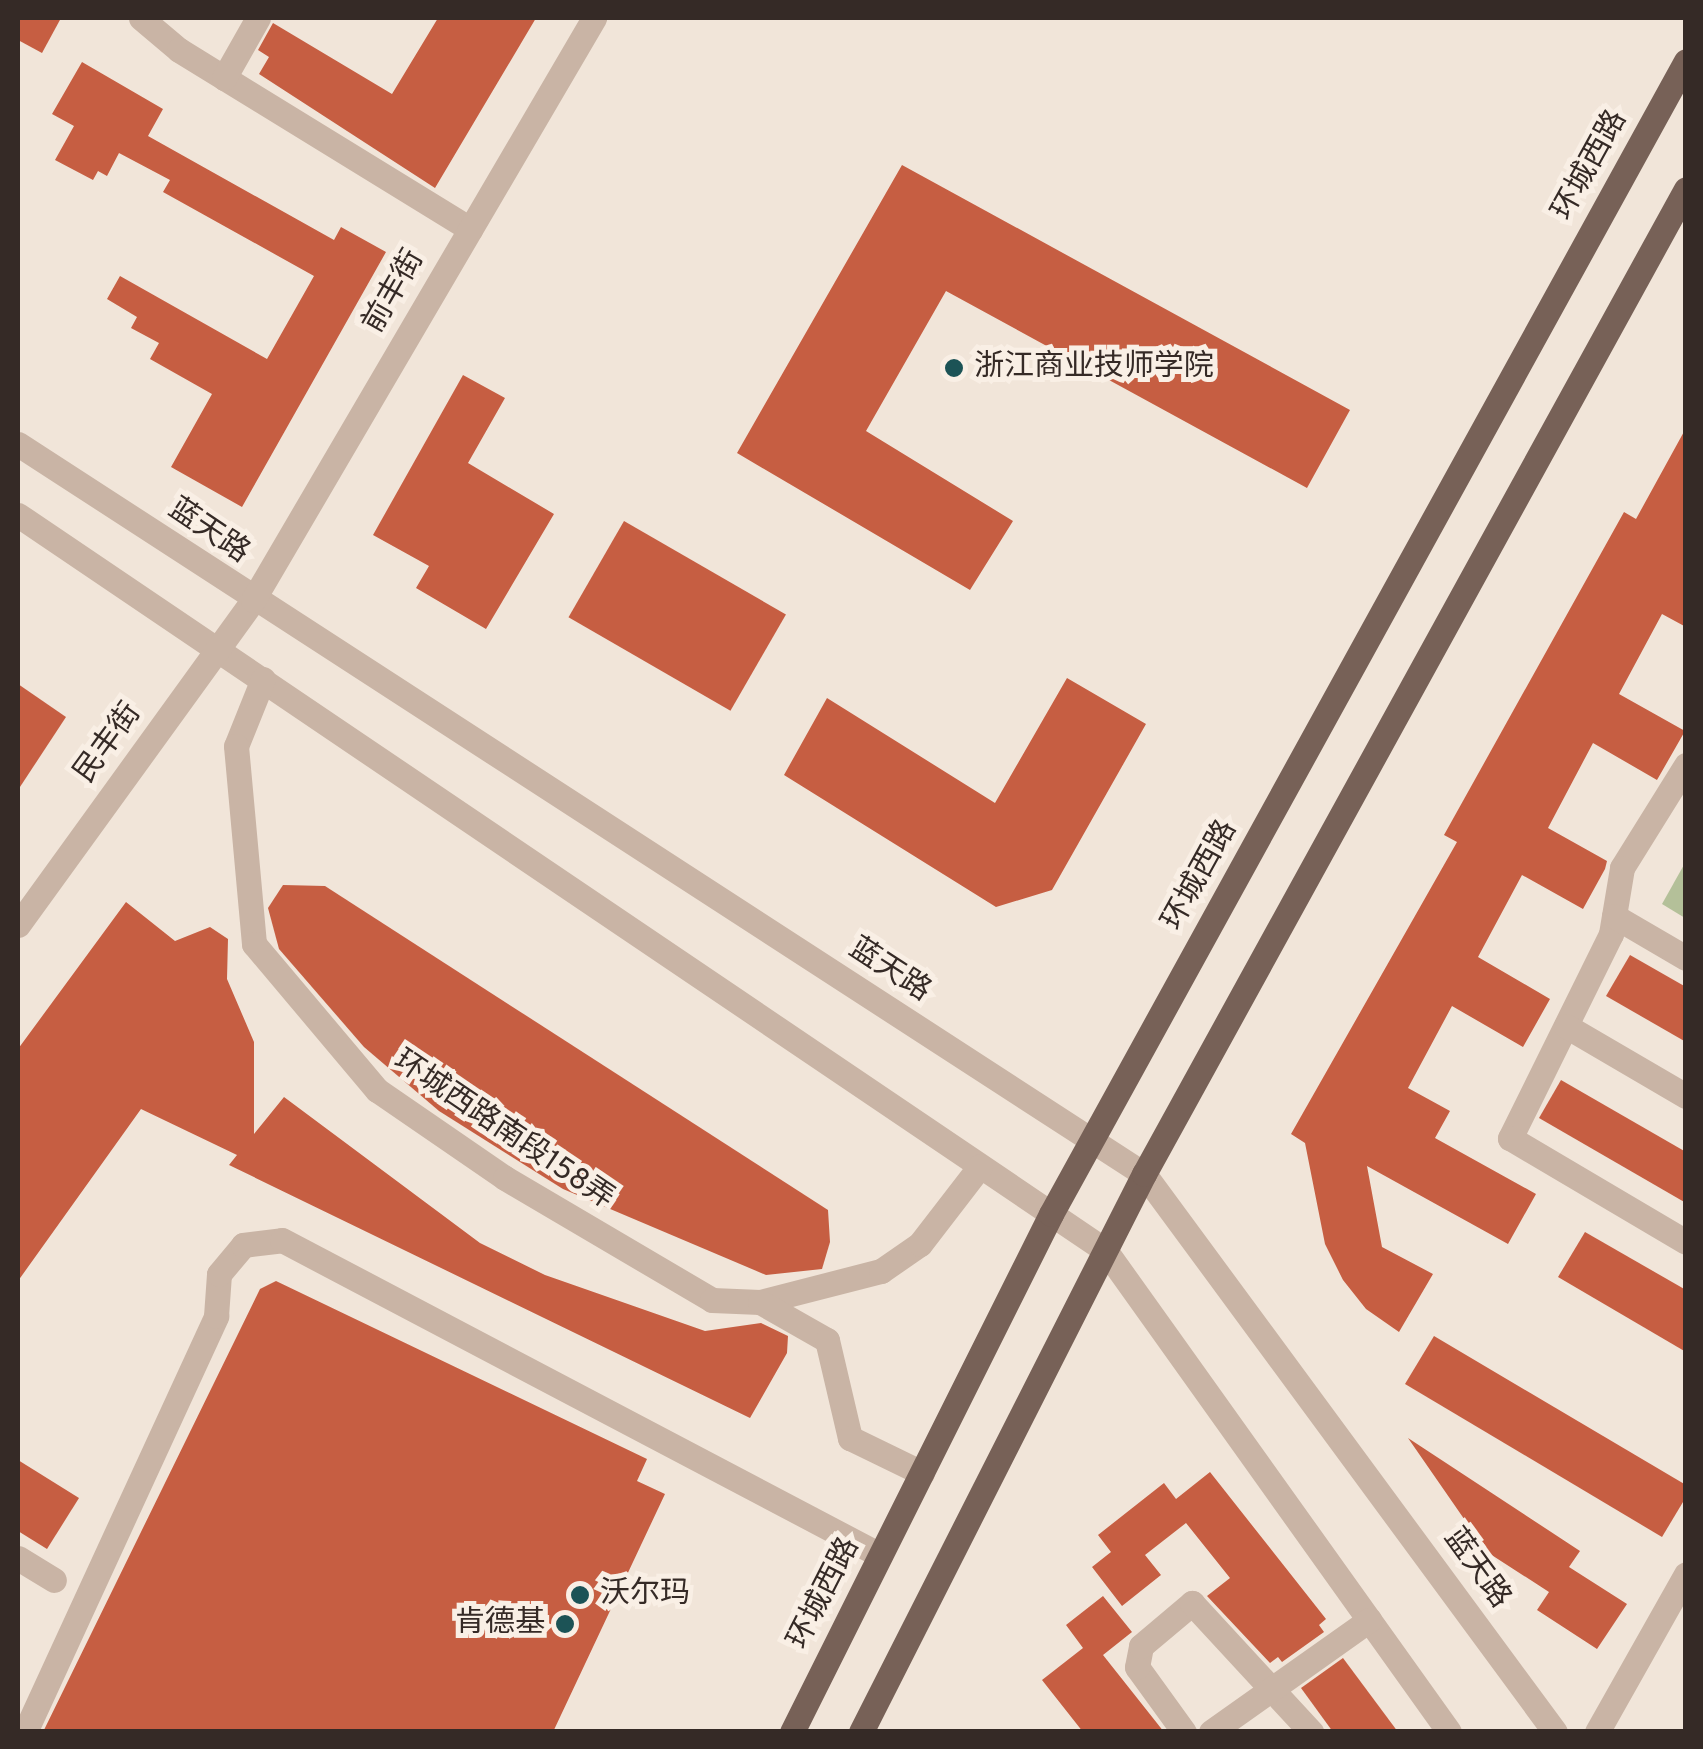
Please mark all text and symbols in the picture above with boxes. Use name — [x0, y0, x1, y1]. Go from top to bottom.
street label: 环城西路 — [1546, 105, 1636, 227]
street label: 前丰街 — [357, 244, 433, 340]
place label: 浙江商业技师学院 — [974, 350, 1214, 386]
marker: 浙江商业技师学院 — [943, 357, 965, 379]
street label: 蓝天路 — [161, 492, 255, 572]
street label: 民丰街 — [68, 697, 150, 791]
street label: 环城西路 — [1156, 815, 1246, 937]
street label: 蓝天路 — [841, 931, 937, 1011]
street label: 环城西路南段158弄 — [386, 1044, 620, 1218]
street label: 蓝天路 — [1435, 1522, 1517, 1616]
street label: 环城西路 — [782, 1532, 868, 1656]
place label: 沃尔玛 — [600, 1577, 690, 1613]
marker: 沃尔玛 — [569, 1584, 591, 1606]
place label: 肯德基 — [455, 1606, 545, 1642]
marker: 肯德基 — [554, 1613, 576, 1635]

